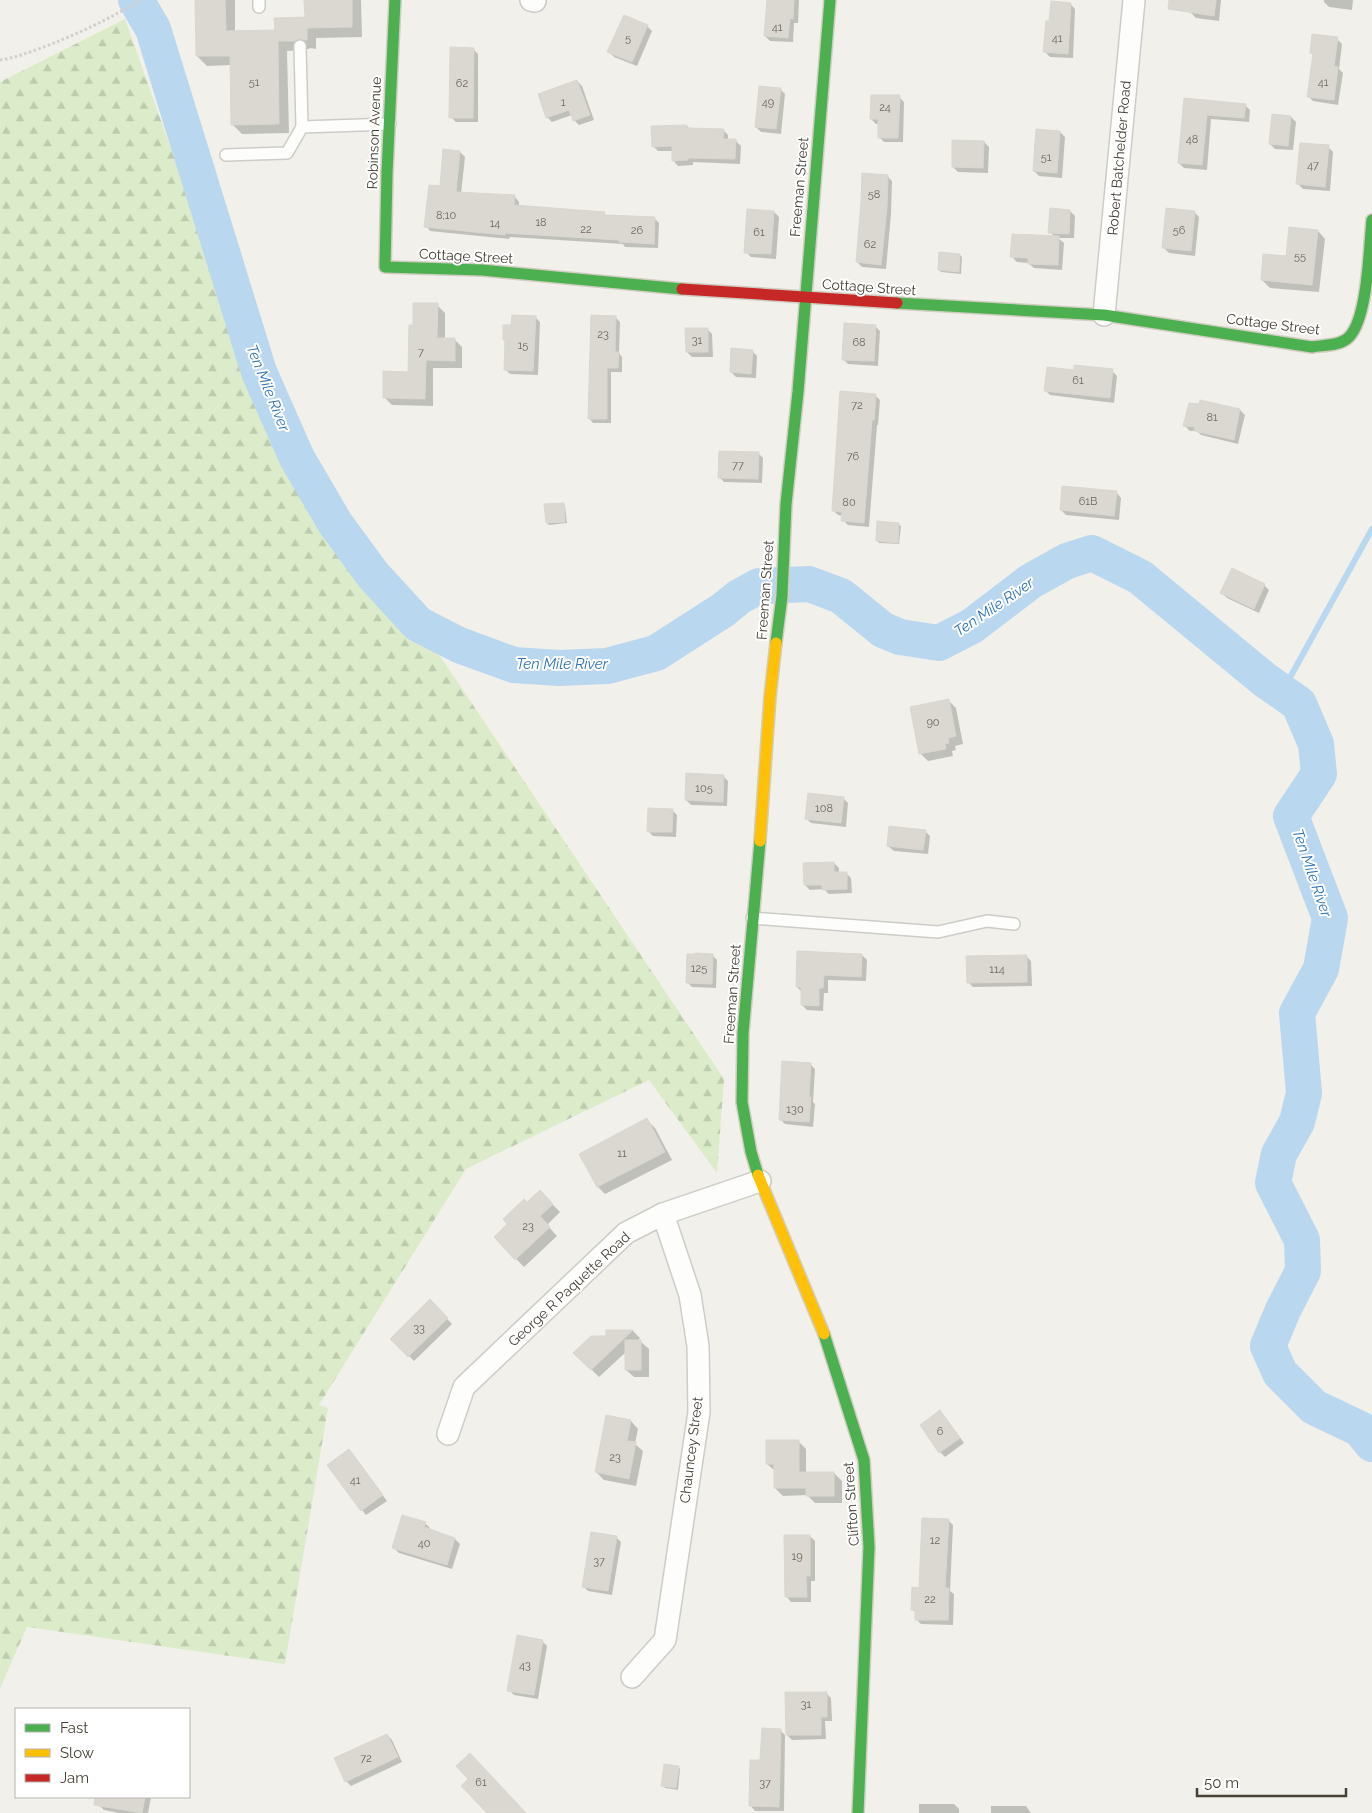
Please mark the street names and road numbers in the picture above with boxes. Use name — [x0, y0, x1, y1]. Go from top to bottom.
street label: Robinson Avenue — [364, 76, 384, 190]
street label: Robert Batchelder Road — [1104, 80, 1134, 236]
street label: Freeman Street — [787, 136, 811, 237]
street label: Cottage Street — [419, 246, 514, 266]
street label: Cottage Street — [822, 276, 917, 298]
street label: Cottage Street — [1225, 310, 1321, 338]
street label: Freeman Street — [754, 539, 776, 640]
street label: Freeman Street — [721, 943, 743, 1044]
street label: George R Paquette Road — [505, 1228, 633, 1350]
street label: Chauncey Street — [677, 1396, 706, 1504]
street label: Clifton Street — [840, 1461, 862, 1547]

